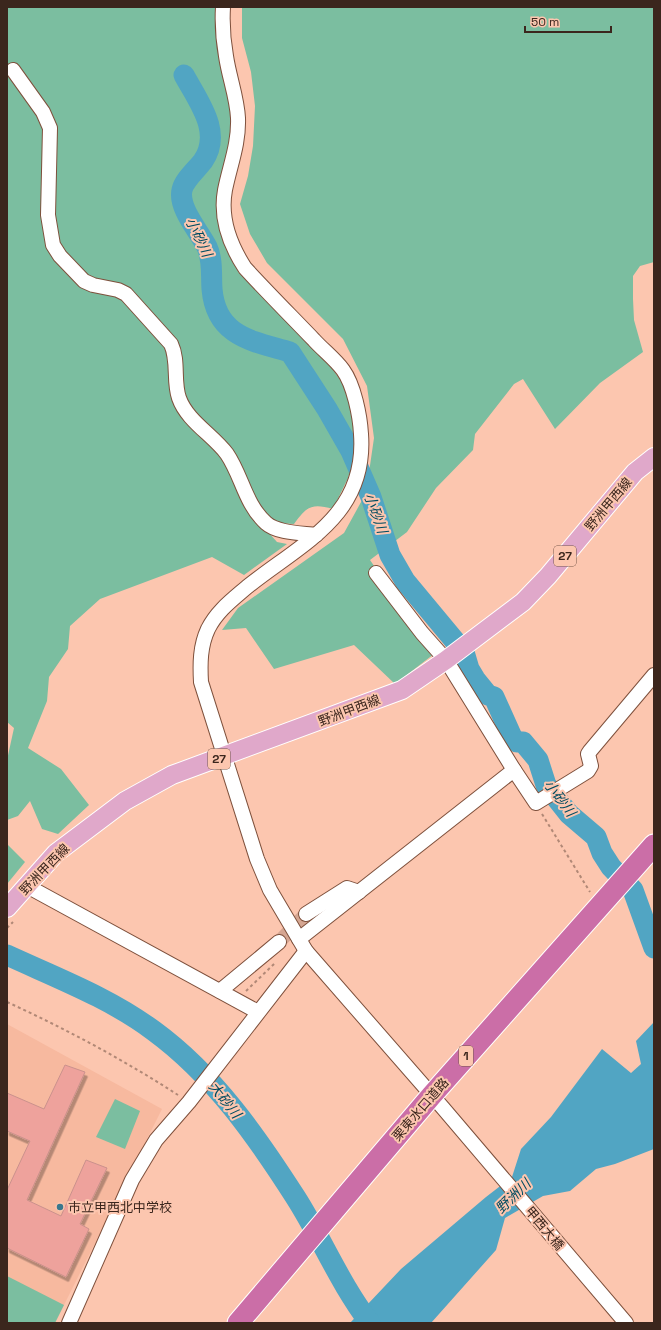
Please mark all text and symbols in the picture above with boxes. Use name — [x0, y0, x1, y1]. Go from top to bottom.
scale bar — [525, 8, 611, 34]
text: 50 m — [531, 14, 559, 30]
water label: 小砂川 — [182, 214, 217, 262]
street label: 野洲甲西線 — [581, 474, 636, 535]
water label: 小砂川 — [360, 490, 392, 538]
road number: 27 — [554, 546, 576, 566]
street label: 野洲甲西線 — [316, 691, 383, 730]
road number: 27 — [208, 749, 230, 769]
water label: 小砂川 — [540, 776, 581, 822]
street label: 野洲甲西線 — [16, 840, 73, 899]
road number: 1 — [459, 1046, 473, 1066]
street label: 栗東水口道路 — [388, 1074, 452, 1144]
water label: 大砂川 — [205, 1078, 246, 1124]
water label: 野洲川 — [492, 1174, 536, 1217]
place label: 市立甲西北中学校 — [68, 1199, 172, 1216]
marker: 市立甲西北中学校 — [55, 1202, 65, 1212]
street label: 甲西大橋 — [521, 1203, 568, 1254]

